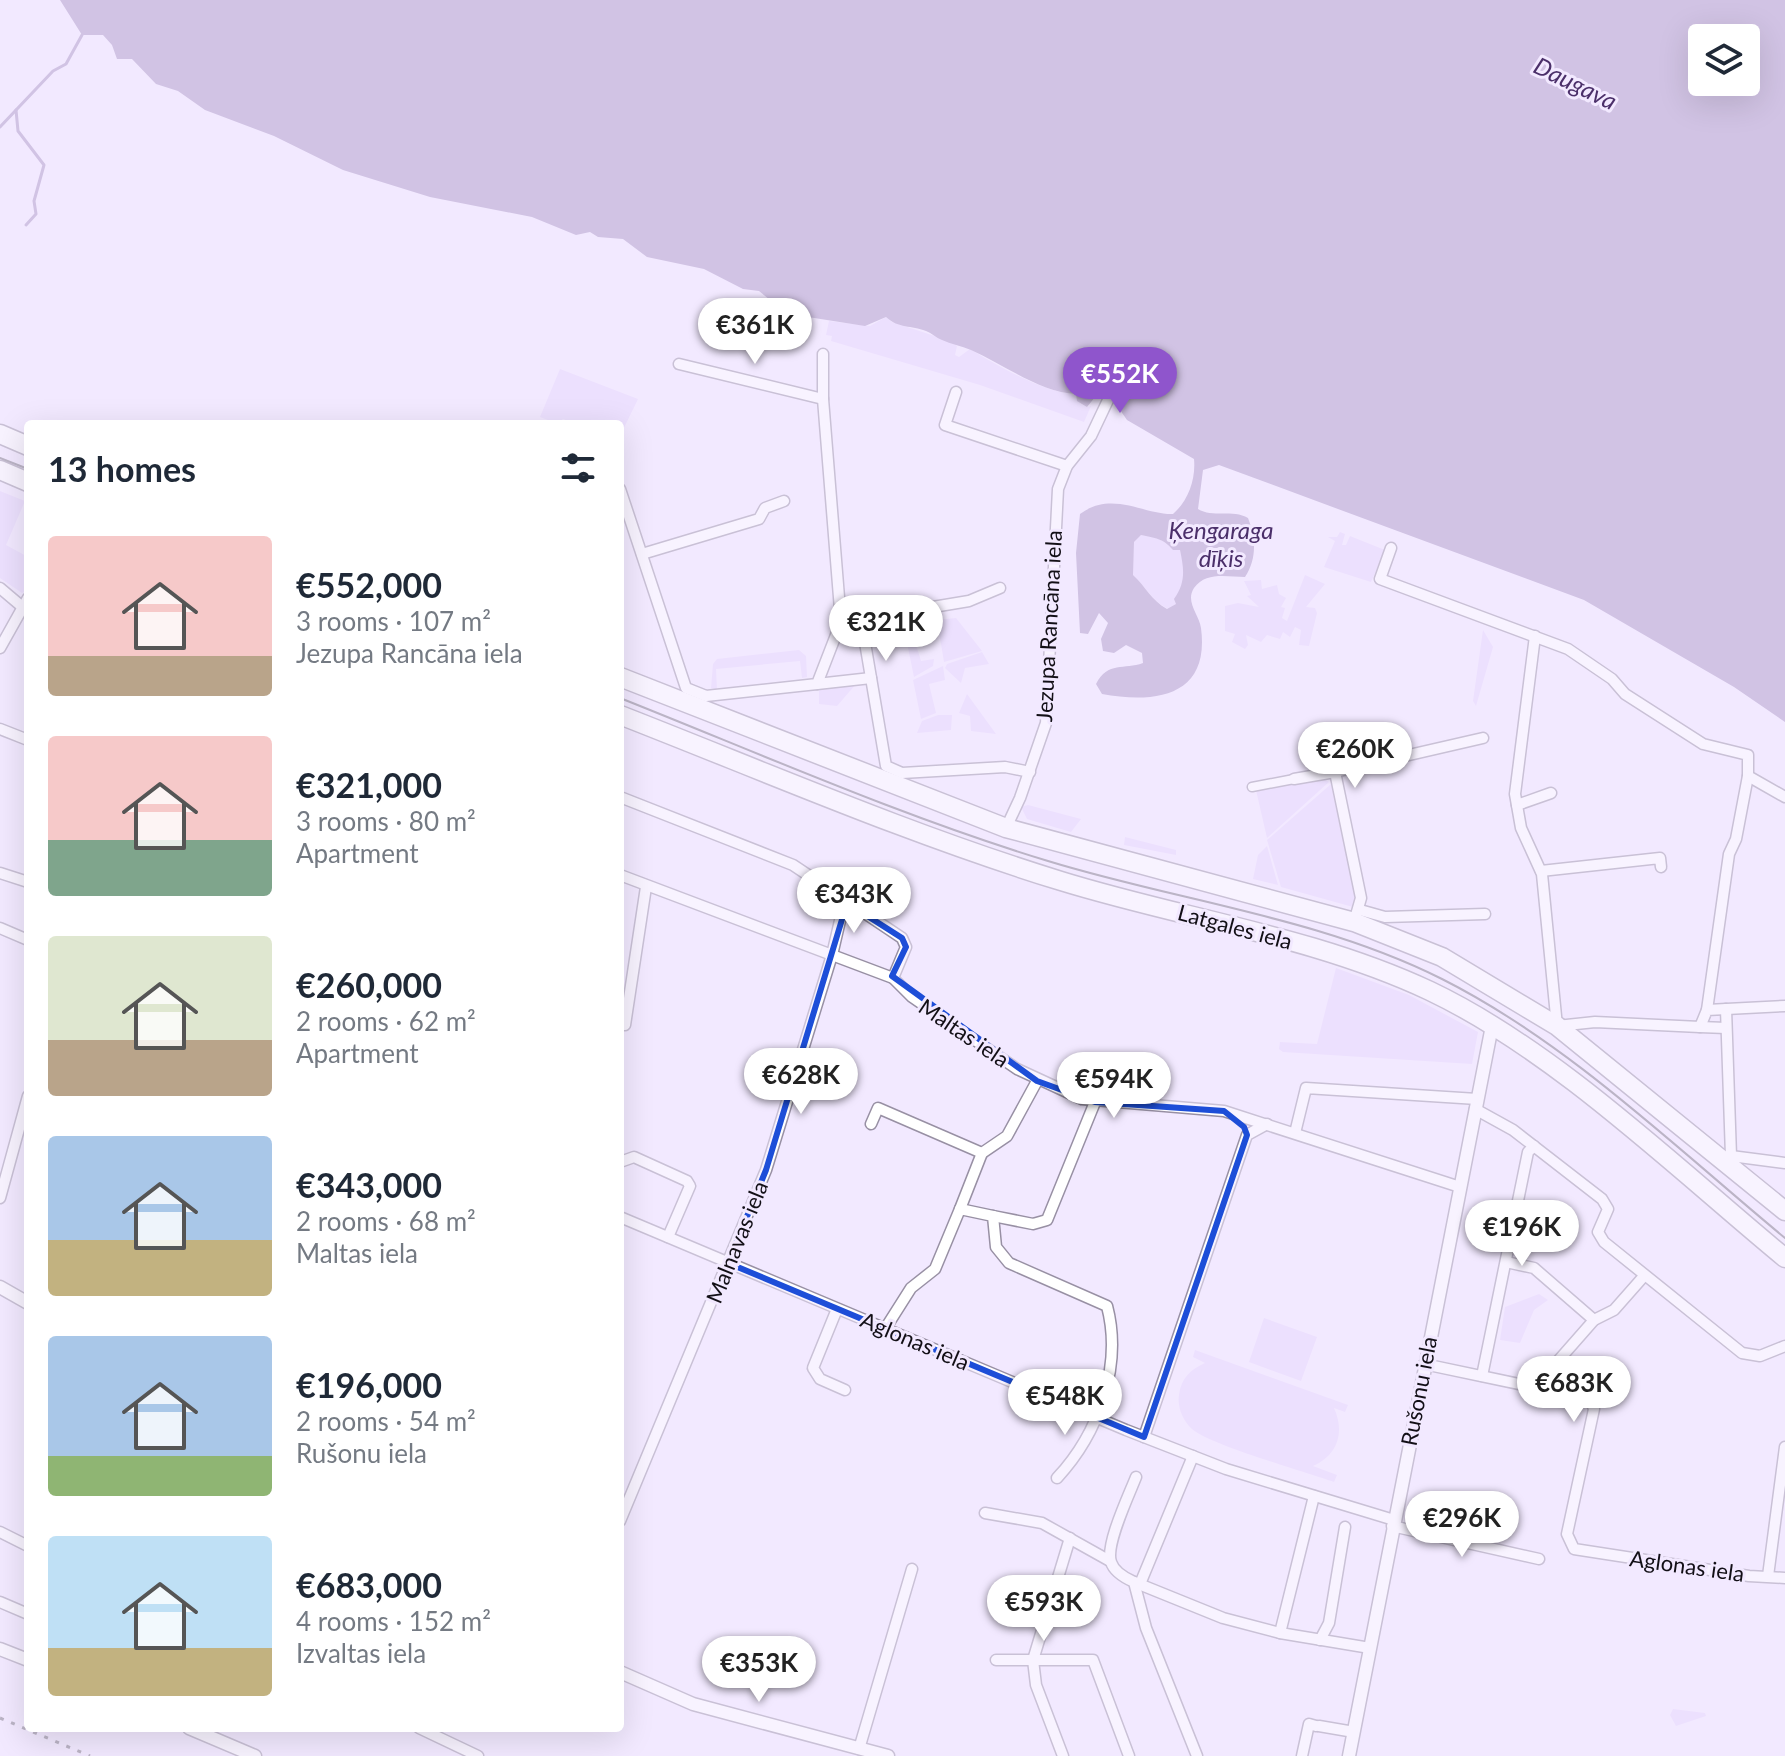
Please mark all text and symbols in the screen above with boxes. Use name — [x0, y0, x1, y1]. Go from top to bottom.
map controls — [1688, 24, 1760, 96]
button: layers — [1688, 24, 1760, 96]
water label: Daugava — [1529, 50, 1622, 115]
pin: €361K — [699, 298, 811, 366]
text: €361K — [716, 308, 794, 340]
pin: €552K — [1064, 347, 1176, 415]
text: €552K — [1081, 357, 1159, 389]
icon: filters — [556, 446, 600, 490]
text: 13 homes — [48, 448, 196, 489]
water label: Ķengaraga dīķis — [1169, 515, 1273, 572]
street label: Jezupa Rancāna iela — [1030, 530, 1067, 722]
text: €552,000 — [296, 564, 442, 605]
icon: home — [112, 568, 208, 664]
pin: €321K — [830, 595, 942, 663]
text: 3 rooms · 107 m² — [296, 605, 491, 637]
text: €321K — [847, 605, 925, 637]
text: Jezupa Rancāna iela — [296, 637, 523, 669]
pin: €260K — [1299, 722, 1411, 790]
text: €260K — [1316, 732, 1394, 764]
text: €321,000 — [296, 764, 442, 805]
icon: home — [112, 768, 208, 864]
text: 3 rooms · 80 m² — [296, 805, 476, 837]
text: Apartment — [296, 837, 419, 869]
pin: €343K — [798, 867, 910, 935]
text: €343K — [815, 877, 893, 909]
street label: Latgales iela — [1175, 898, 1295, 955]
text: €260,000 — [296, 964, 442, 1005]
icon: home — [112, 968, 208, 1064]
street label: Maltas iela — [914, 993, 1015, 1073]
text: 2 rooms · 62 m² — [296, 1005, 476, 1037]
text: Apartment — [296, 1037, 419, 1069]
pin: €628K — [745, 1048, 857, 1116]
pin: €594K — [1058, 1052, 1170, 1120]
text: €628K — [762, 1058, 840, 1090]
text: €594K — [1075, 1062, 1153, 1094]
text: €343,000 — [296, 1164, 442, 1205]
icon: home — [112, 1168, 208, 1264]
street label: Malnavas iela — [700, 1177, 773, 1307]
pin: €196K — [1466, 1200, 1578, 1268]
text: 2 rooms · 68 m² — [296, 1205, 476, 1237]
text: €196K — [1483, 1210, 1561, 1242]
text: Maltas iela — [296, 1237, 418, 1269]
street label: Aglonas iela — [857, 1306, 974, 1376]
street label: Rušonu iela — [1395, 1334, 1442, 1448]
pin: €683K — [1518, 1356, 1630, 1424]
text: €196,000 — [296, 1364, 442, 1405]
text: €683K — [1535, 1366, 1613, 1398]
icon: home — [112, 1368, 208, 1464]
pin: €548K — [1009, 1369, 1121, 1437]
text: €548K — [1026, 1379, 1104, 1411]
text: 2 rooms · 54 m² — [296, 1405, 476, 1437]
text: Rušonu iela — [296, 1437, 427, 1469]
pin: €296K — [1406, 1491, 1518, 1559]
text: €296K — [1423, 1501, 1501, 1533]
street label: Aglonas iela — [1628, 1544, 1746, 1587]
text: €683,000 — [296, 1564, 442, 1605]
icon: home — [112, 1568, 208, 1664]
pin: €593K — [988, 1575, 1100, 1643]
text: €593K — [1005, 1585, 1083, 1617]
text: 4 rooms · 152 m² — [296, 1605, 491, 1637]
pin: €353K — [703, 1636, 815, 1704]
text: Izvaltas iela — [296, 1637, 426, 1669]
text: €353K — [720, 1646, 798, 1678]

